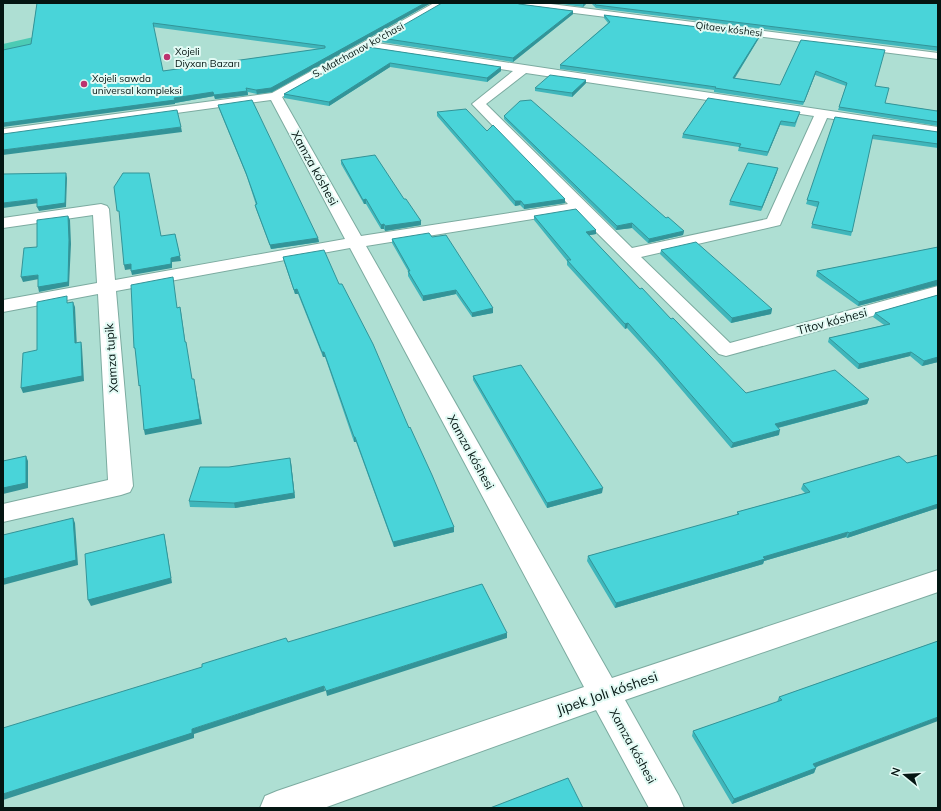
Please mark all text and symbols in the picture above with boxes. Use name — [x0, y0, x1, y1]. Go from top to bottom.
street label: Qitaev kóshesi — [695, 18, 763, 40]
street label: S. Matchanov ko'chasi — [310, 19, 406, 81]
place label: Xojeli Diyxan Bazarı — [175, 45, 240, 70]
marker: Xojeli Diyxan Bazarı — [162, 52, 172, 62]
place label: Xojeli sawda universal kompleksi — [92, 72, 182, 97]
marker: Xojeli sawda universal kompleksi — [79, 79, 89, 89]
street label: Xamza kóshesi — [288, 128, 342, 208]
street label: Titov kóshesi — [795, 304, 869, 338]
street label: Xamza tupik — [101, 322, 121, 393]
street label: Xamza kóshesi — [444, 412, 498, 492]
street label: Jipek Jolı kóshesi — [554, 667, 660, 719]
street label: Xamza kóshesi — [606, 706, 660, 786]
north arrow — [885, 755, 925, 795]
text: N — [888, 766, 903, 778]

